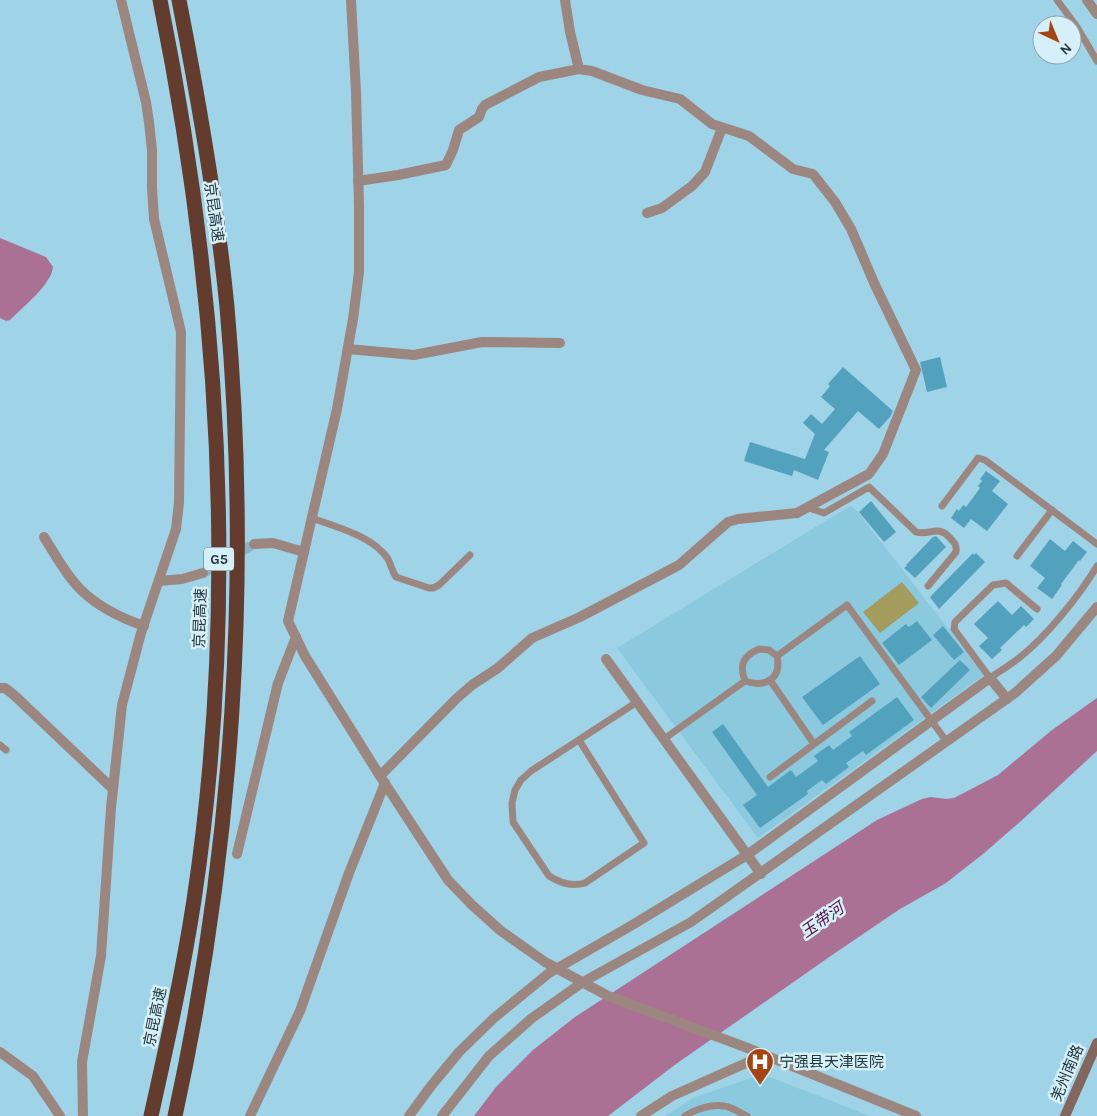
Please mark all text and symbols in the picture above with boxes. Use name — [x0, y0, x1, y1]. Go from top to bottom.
north arrow — [1032, 15, 1082, 65]
text: N — [1056, 39, 1075, 59]
street label: 京昆高速 — [201, 181, 227, 243]
road number: G5 — [204, 548, 234, 570]
street label: 京昆高速 — [190, 588, 210, 648]
water label: 玉带河 — [797, 897, 850, 942]
street label: 京昆高速 — [140, 986, 170, 1048]
street label: 羌州南路 — [1047, 1042, 1087, 1104]
hospital icon: 宁强县天津医院 — [745, 1047, 775, 1086]
place label: 宁强县天津医院 — [779, 1053, 884, 1071]

